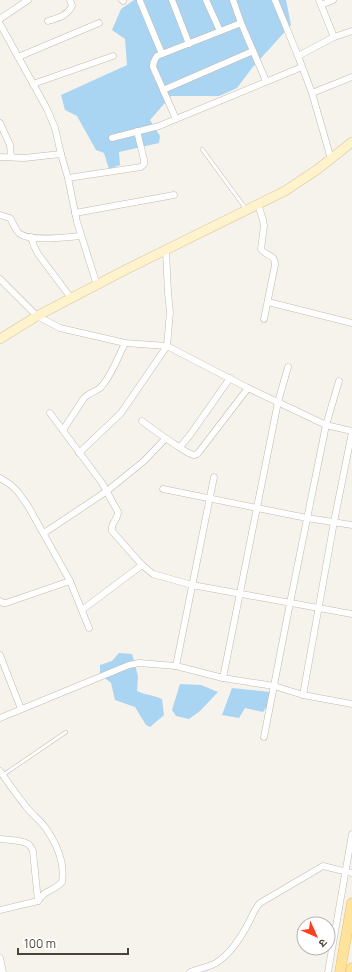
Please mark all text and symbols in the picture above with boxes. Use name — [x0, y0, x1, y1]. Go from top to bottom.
north arrow — [296, 916, 336, 956]
scale bar — [18, 930, 128, 956]
text: 100 m — [24, 935, 56, 952]
text: उ — [315, 936, 331, 951]

